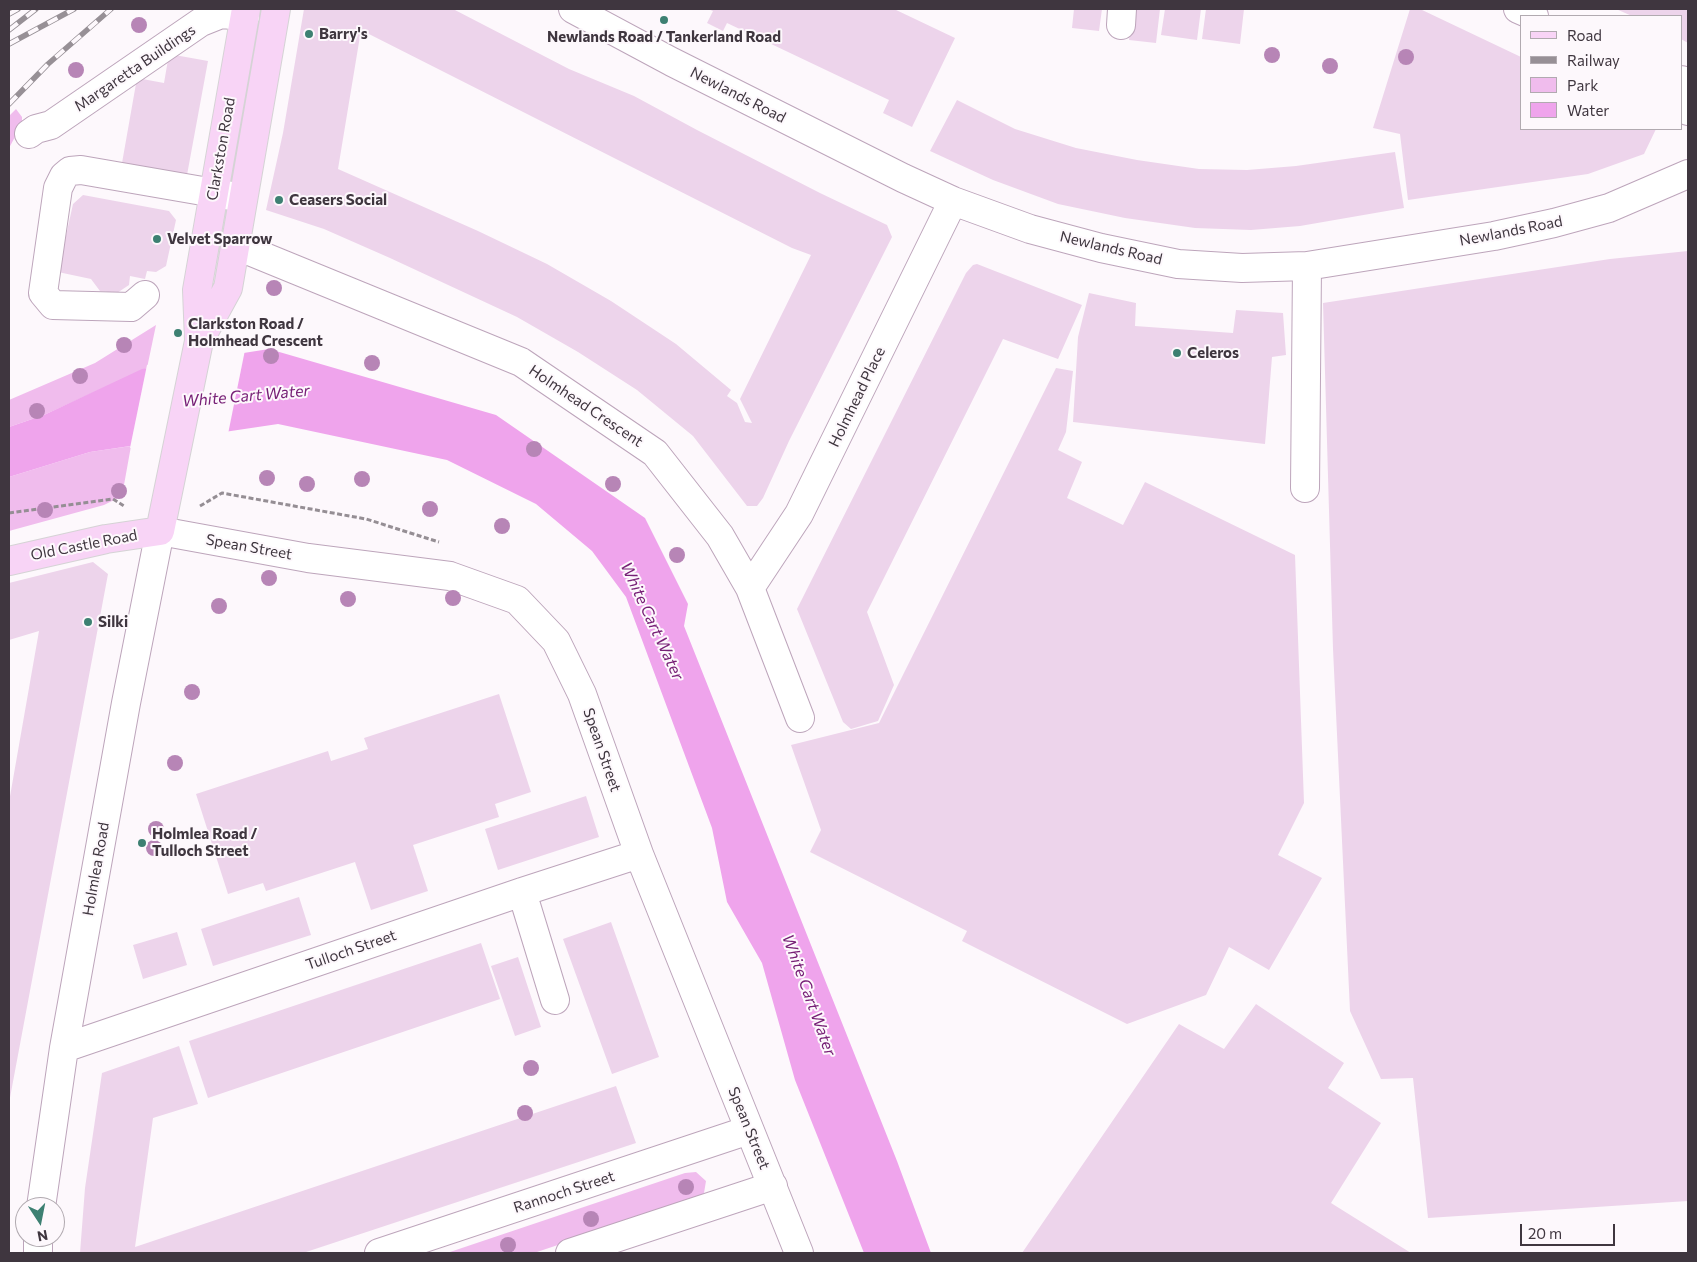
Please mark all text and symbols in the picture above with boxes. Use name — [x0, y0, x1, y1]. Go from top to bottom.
marker: Newlands Road / Tankerland Road — [658, 14, 670, 26]
legend — [1520, 15, 1682, 130]
street label: Margaretta Buildings — [71, 21, 199, 115]
place label: Barry's — [319, 25, 368, 43]
text: Road — [1567, 26, 1602, 44]
marker: Barry's — [303, 28, 315, 40]
place label: Newlands Road / Tankerland Road — [547, 28, 781, 46]
text: Railway — [1567, 51, 1620, 69]
street label: Newlands Road — [687, 63, 789, 127]
text: Park — [1567, 76, 1598, 94]
street label: Clarkston Road — [203, 96, 239, 202]
text: Water — [1567, 101, 1609, 119]
place label: Ceasers Social — [289, 191, 387, 209]
marker: Ceasers Social — [273, 194, 285, 206]
street label: Newlands Road — [1458, 212, 1564, 250]
street label: Newlands Road — [1058, 227, 1164, 269]
place label: Velvet Sparrow — [167, 230, 273, 248]
marker: Velvet Sparrow — [151, 233, 163, 245]
place label: Clarkston Road / Holmhead Crescent — [188, 315, 323, 350]
marker: Clarkston Road / Holmhead Crescent — [172, 327, 184, 339]
street label: Holmhead Place — [825, 344, 889, 450]
place label: Celeros — [1187, 344, 1239, 362]
marker: Celeros — [1171, 347, 1183, 359]
street label: Holmhead Crescent — [526, 361, 646, 451]
water label: White Cart Water — [181, 381, 311, 411]
street label: Old Castle Road — [29, 526, 139, 564]
street label: Spean Street — [204, 531, 294, 563]
water label: White Cart Water — [616, 559, 688, 683]
place label: Silki — [98, 613, 128, 631]
marker: Silki — [82, 616, 94, 628]
street label: Spean Street — [579, 706, 625, 794]
street label: Holmlea Road — [79, 821, 113, 917]
place label: Holmlea Road / Tulloch Street — [152, 825, 257, 860]
marker: Holmlea Road / Tulloch Street — [136, 837, 148, 849]
street label: Tulloch Street — [303, 926, 399, 974]
water label: White Cart Water — [778, 932, 840, 1058]
street label: Spean Street — [724, 1084, 774, 1172]
street label: Rannoch Street — [511, 1167, 617, 1217]
north arrow — [15, 1197, 65, 1247]
scale bar — [1522, 1214, 1617, 1246]
text: 20 m — [1528, 1224, 1562, 1242]
text: N — [36, 1227, 50, 1246]

